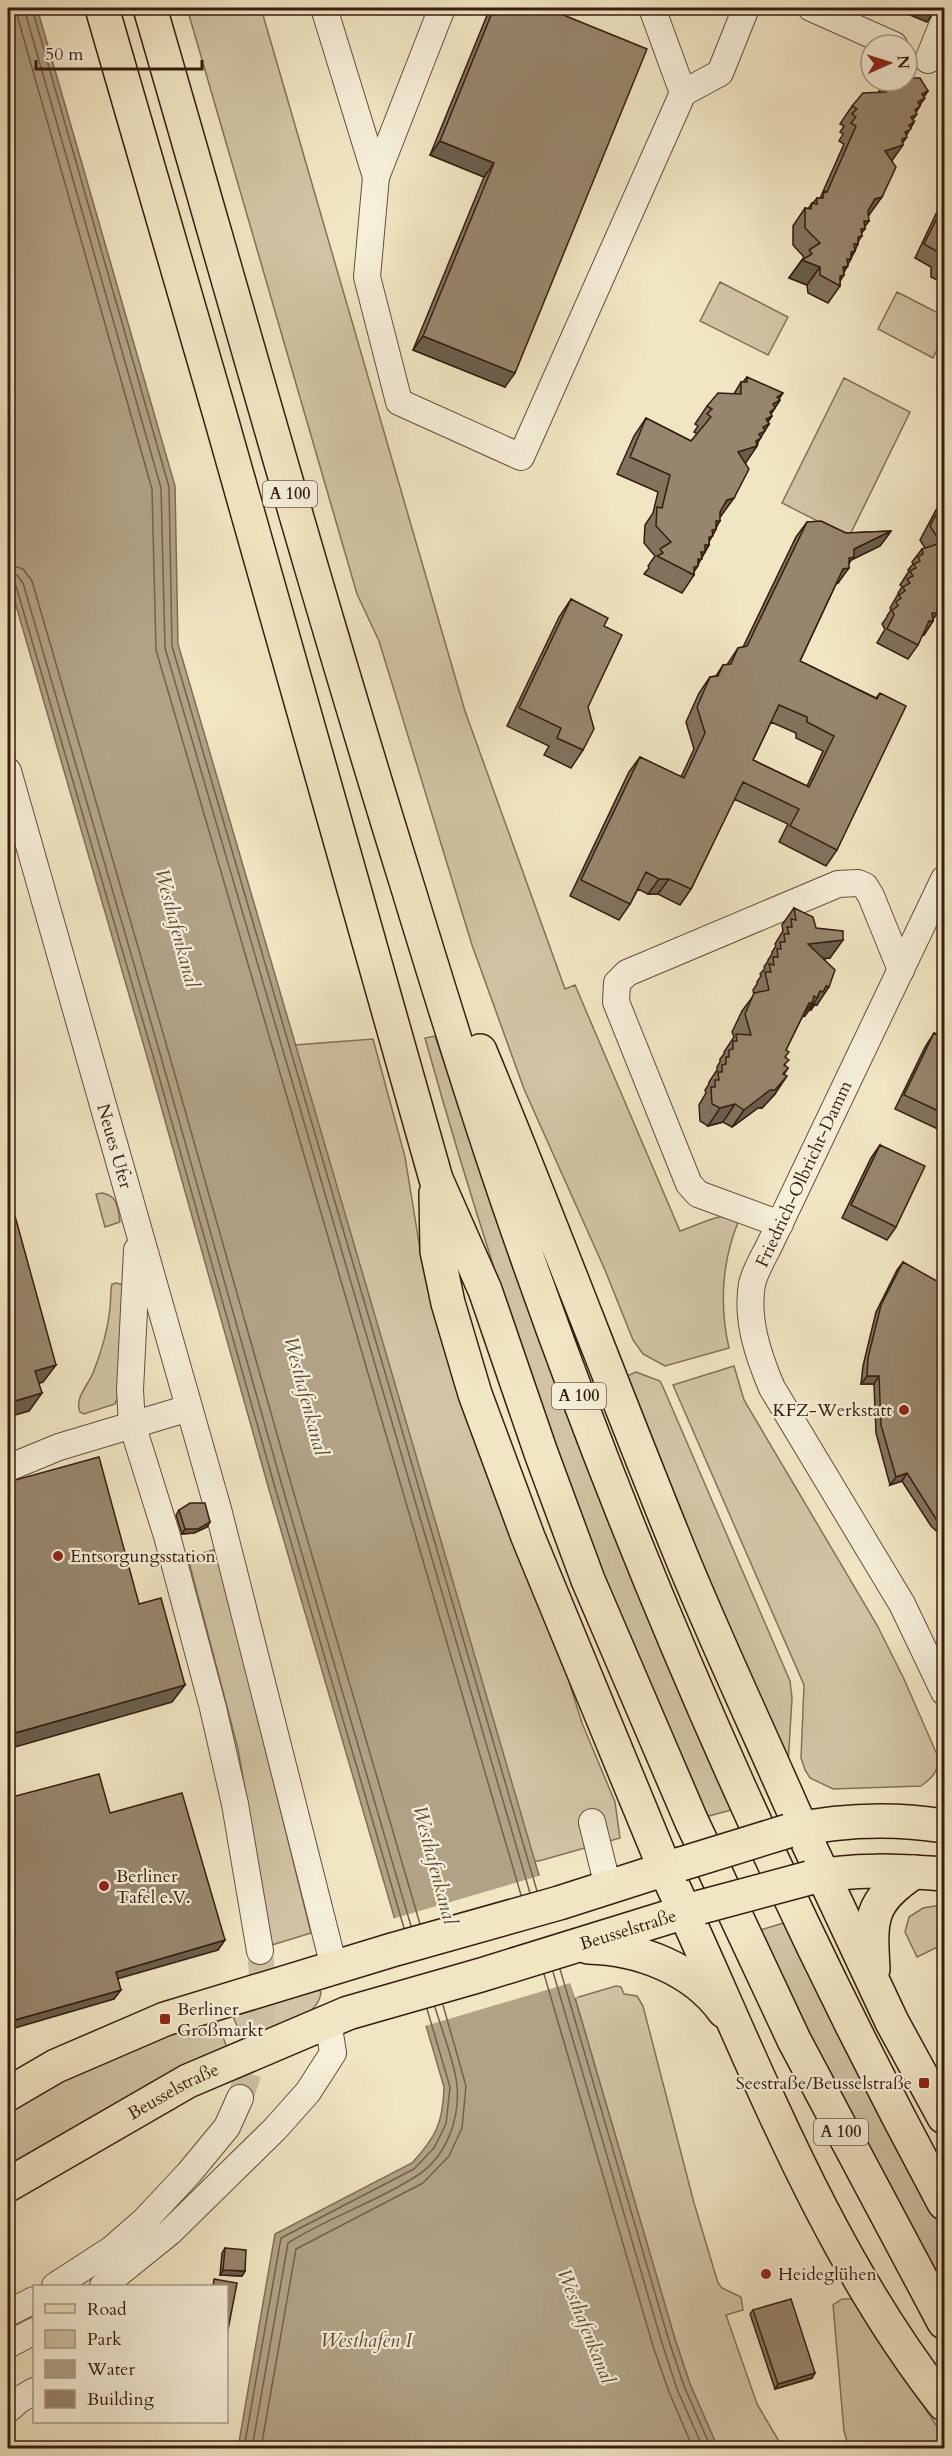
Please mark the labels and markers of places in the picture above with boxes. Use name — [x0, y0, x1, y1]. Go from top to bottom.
place label: KFZ-Werkstatt — [772, 1398, 892, 1423]
marker: KFZ-Werkstatt — [897, 1403, 911, 1417]
place label: Entsorgungsstation — [70, 1544, 217, 1569]
marker: Entsorgungsstation — [51, 1549, 65, 1563]
place label: Berliner Tafel e.V. — [116, 1864, 191, 1910]
marker: Berliner Tafel e.V. — [97, 1879, 111, 1893]
place label: Berliner Großmarkt — [177, 1997, 263, 2043]
marker: Berliner Großmarkt — [158, 2012, 172, 2026]
place label: Seestraße/Beusselstraße — [736, 2071, 912, 2096]
marker: Seestraße/Beusselstraße — [917, 2076, 931, 2090]
place label: Heideglühen — [778, 2262, 878, 2287]
marker: Heideglühen — [759, 2267, 773, 2281]

